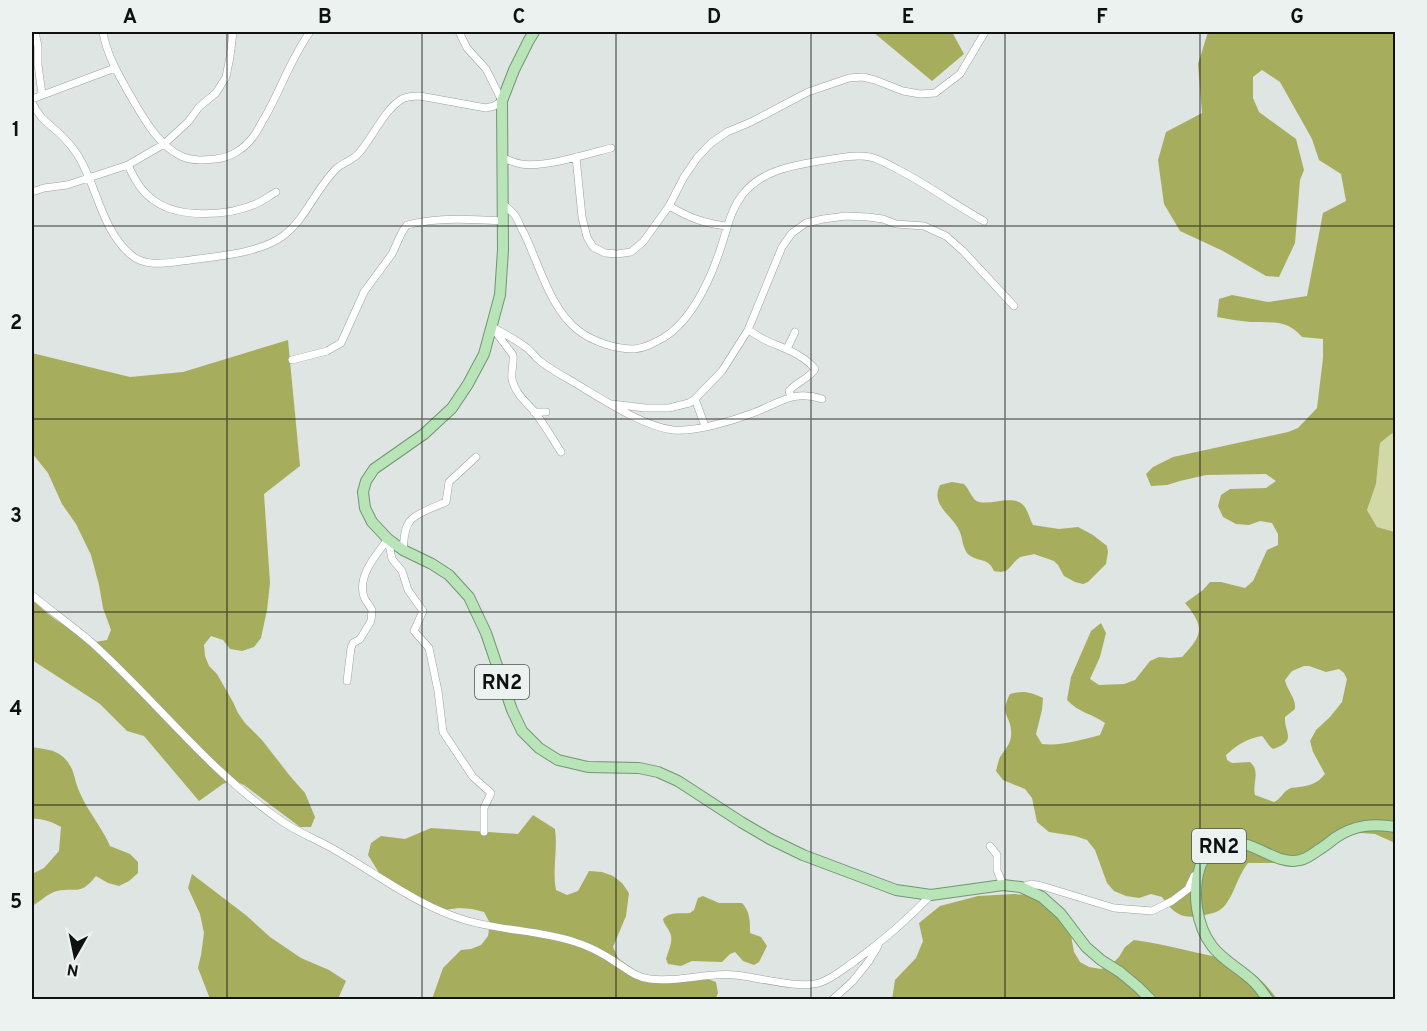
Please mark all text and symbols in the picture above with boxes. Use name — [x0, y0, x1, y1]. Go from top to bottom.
text: A — [123, 5, 137, 31]
text: B — [318, 5, 332, 31]
text: C — [513, 5, 525, 31]
text: D — [707, 5, 721, 31]
text: E — [902, 5, 914, 31]
text: F — [1096, 5, 1108, 31]
text: G — [1290, 5, 1304, 31]
text: 1 — [12, 118, 20, 144]
text: 2 — [10, 311, 22, 337]
text: 3 — [10, 504, 22, 530]
road number: RN2 — [475, 665, 529, 699]
text: 4 — [10, 697, 22, 723]
road number: RN2 — [1192, 829, 1246, 863]
text: 5 — [10, 890, 22, 916]
north arrow — [45, 926, 105, 986]
text: N — [66, 958, 80, 980]

